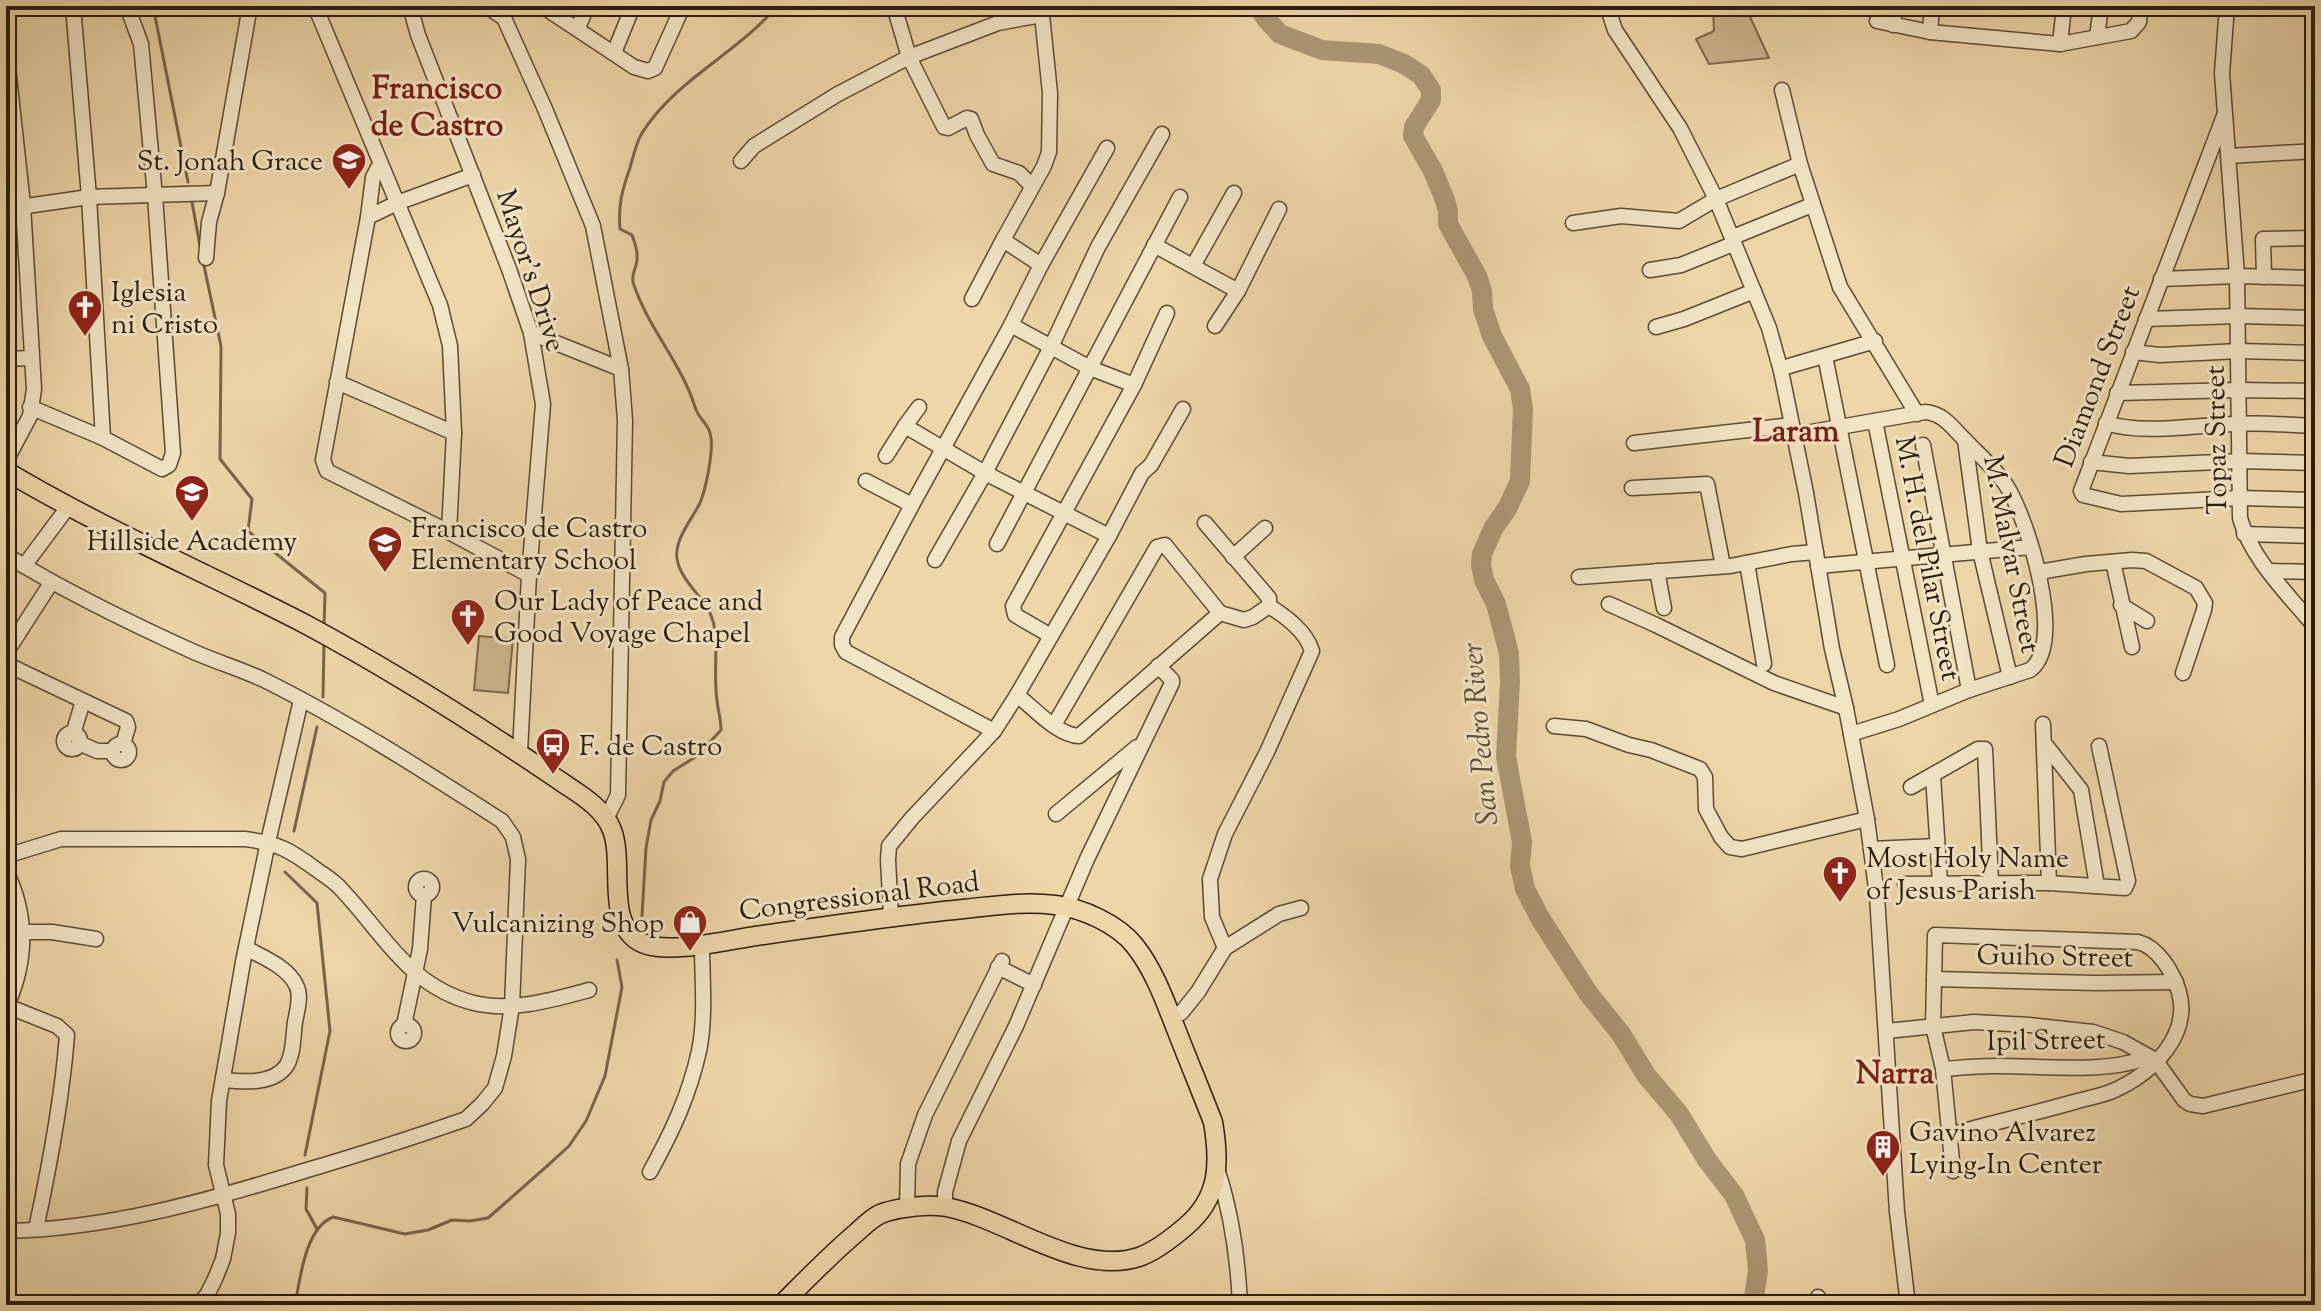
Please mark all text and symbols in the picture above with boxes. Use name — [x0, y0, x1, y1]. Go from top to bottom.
district label: Francisco de Castro — [371, 67, 503, 150]
school or university icon: St. Jonah Grace — [330, 141, 368, 191]
place label: St. Jonah Grace — [137, 143, 323, 183]
street label: Mayor's Drive — [484, 185, 574, 357]
place label: Iglesia ni Cristo — [111, 274, 218, 346]
street label: Diamond Street — [2046, 280, 2152, 474]
church icon: Iglesia ni Cristo — [66, 288, 104, 338]
street label: Topaz Street — [2197, 364, 2239, 515]
district label: Laram — [1753, 410, 1840, 456]
street label: M. H. del Pilar Street — [1883, 433, 1969, 685]
street label: M. Malvar Street — [1971, 452, 2049, 657]
school or university icon: Hillside Academy — [173, 473, 211, 523]
place label: Francisco de Castro Elementary School — [411, 510, 647, 582]
place label: Hillside Academy — [87, 523, 297, 563]
school or university icon: Francisco de Castro Elementary School — [366, 524, 404, 574]
place label: Our Lady of Peace and Good Voyage Chapel — [494, 583, 763, 655]
church icon: Our Lady of Peace and Good Voyage Chapel — [449, 597, 487, 647]
water label: San Pedro River — [1452, 640, 1511, 827]
bus stop icon: F. de Castro — [534, 726, 572, 776]
place label: F. de Castro — [579, 728, 722, 768]
place label: Most Holy Name of Jesus Parish — [1866, 840, 2069, 912]
church icon: Most Holy Name of Jesus Parish — [1821, 854, 1859, 904]
street label: Congressional Road — [737, 863, 982, 933]
shop icon: Vulcanizing Shop — [671, 903, 709, 953]
place label: Vulcanizing Shop — [451, 905, 664, 945]
street label: Guiho Street — [1976, 937, 2134, 979]
street label: Ipil Street — [1986, 1021, 2106, 1063]
district label: Narra — [1856, 1052, 1934, 1098]
place label: Gavino Alvarez Lying-In Center — [1909, 1114, 2103, 1186]
building icon: Gavino Alvarez Lying-In Center — [1864, 1128, 1902, 1178]

